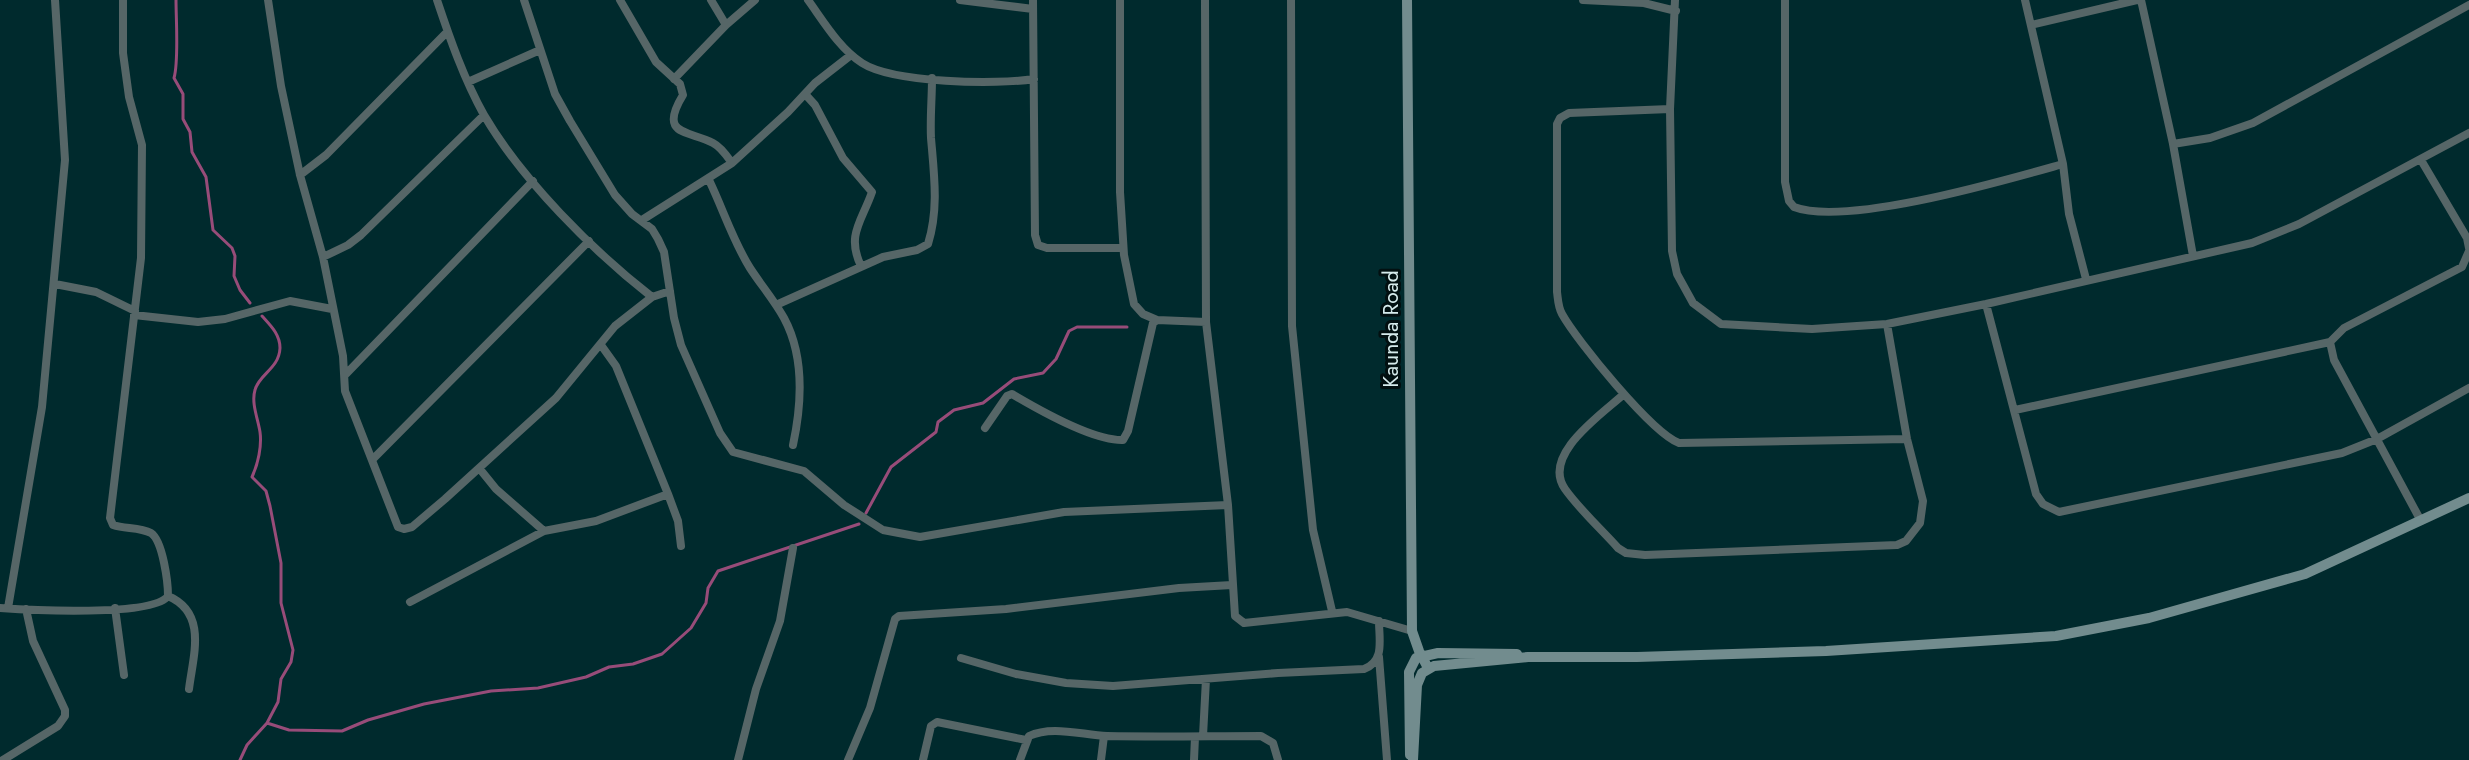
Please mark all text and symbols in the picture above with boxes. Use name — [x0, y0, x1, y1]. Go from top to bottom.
street label: Kaunda Road — [1376, 270, 1406, 388]

